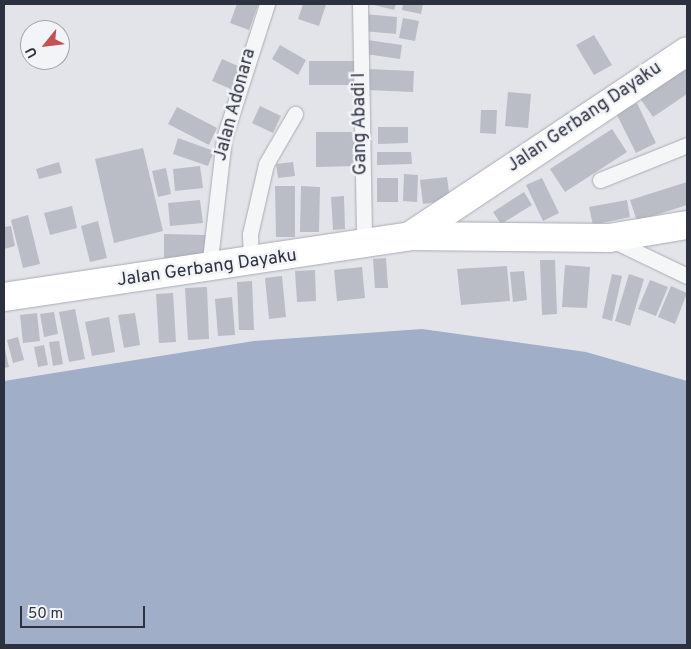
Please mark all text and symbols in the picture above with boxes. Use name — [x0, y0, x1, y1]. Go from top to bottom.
north arrow — [20, 20, 70, 70]
text: U — [22, 44, 42, 61]
street label: Jalan Adonara — [211, 46, 261, 164]
street label: Jalan Gerbang Dayaku — [504, 58, 666, 178]
street label: Gang Abadi I — [349, 72, 373, 176]
street label: Jalan Gerbang Dayaku — [116, 246, 298, 292]
scale bar — [22, 596, 148, 628]
text: 50 m — [28, 605, 63, 624]

